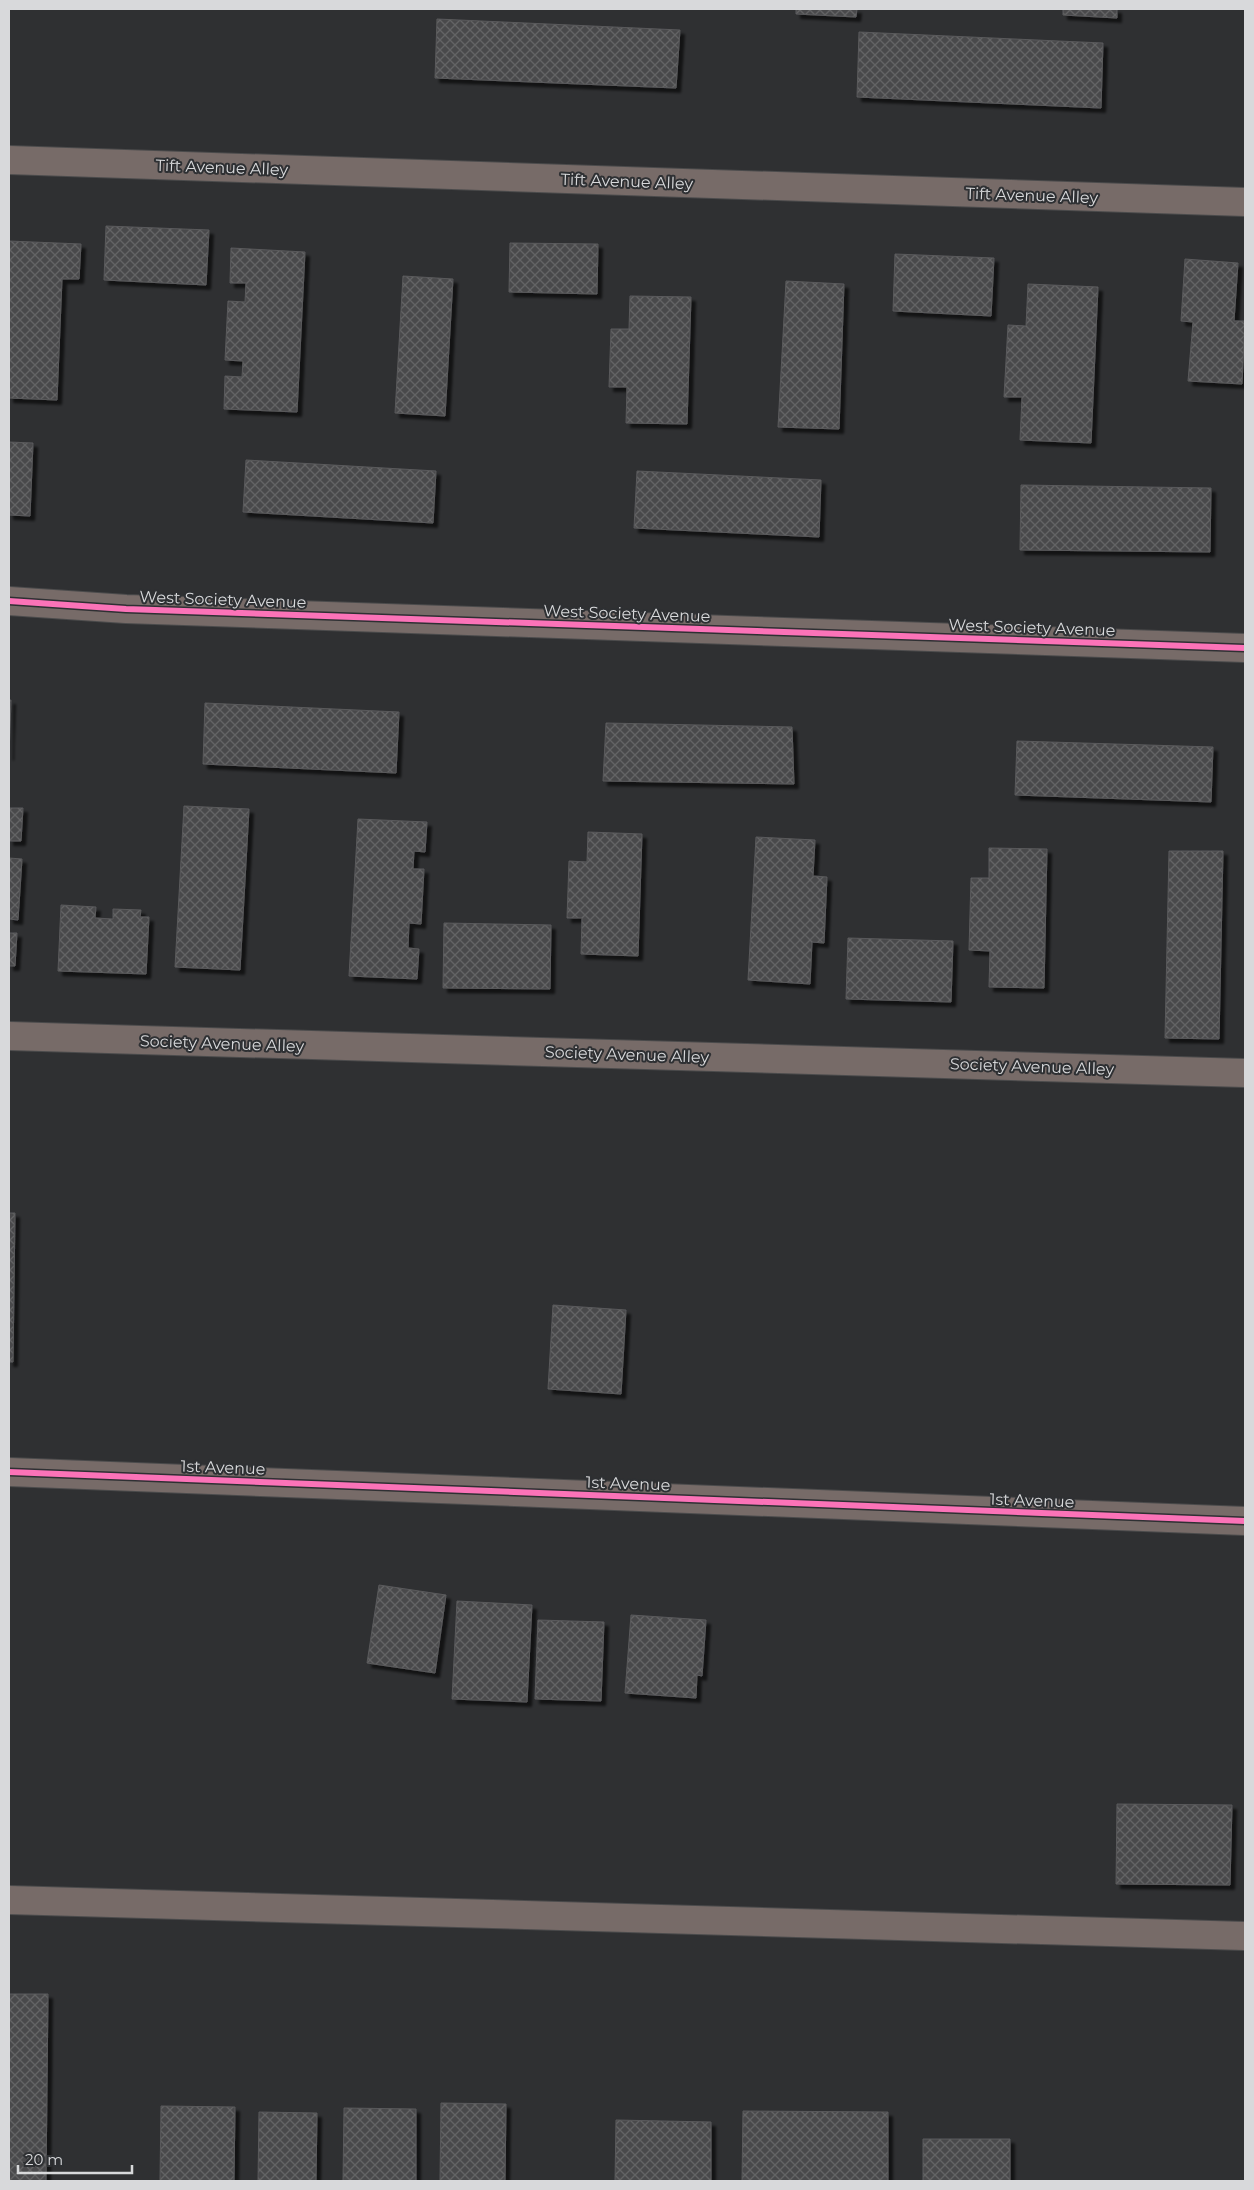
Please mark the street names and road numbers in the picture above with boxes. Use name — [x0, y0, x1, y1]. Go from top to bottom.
street label: Tift Avenue Alley — [155, 156, 289, 179]
street label: Tift Avenue Alley — [560, 170, 694, 193]
street label: Tift Avenue Alley — [965, 184, 1099, 207]
street label: West Society Avenue — [139, 587, 307, 612]
street label: West Society Avenue — [543, 601, 711, 626]
street label: West Society Avenue — [948, 615, 1116, 640]
street label: Society Avenue Alley — [139, 1031, 305, 1056]
street label: Society Avenue Alley — [544, 1042, 710, 1067]
street label: Society Avenue Alley — [949, 1054, 1115, 1079]
street label: 1st Avenue — [180, 1457, 266, 1478]
street label: 1st Avenue — [585, 1473, 671, 1494]
street label: 1st Avenue — [989, 1490, 1075, 1511]

